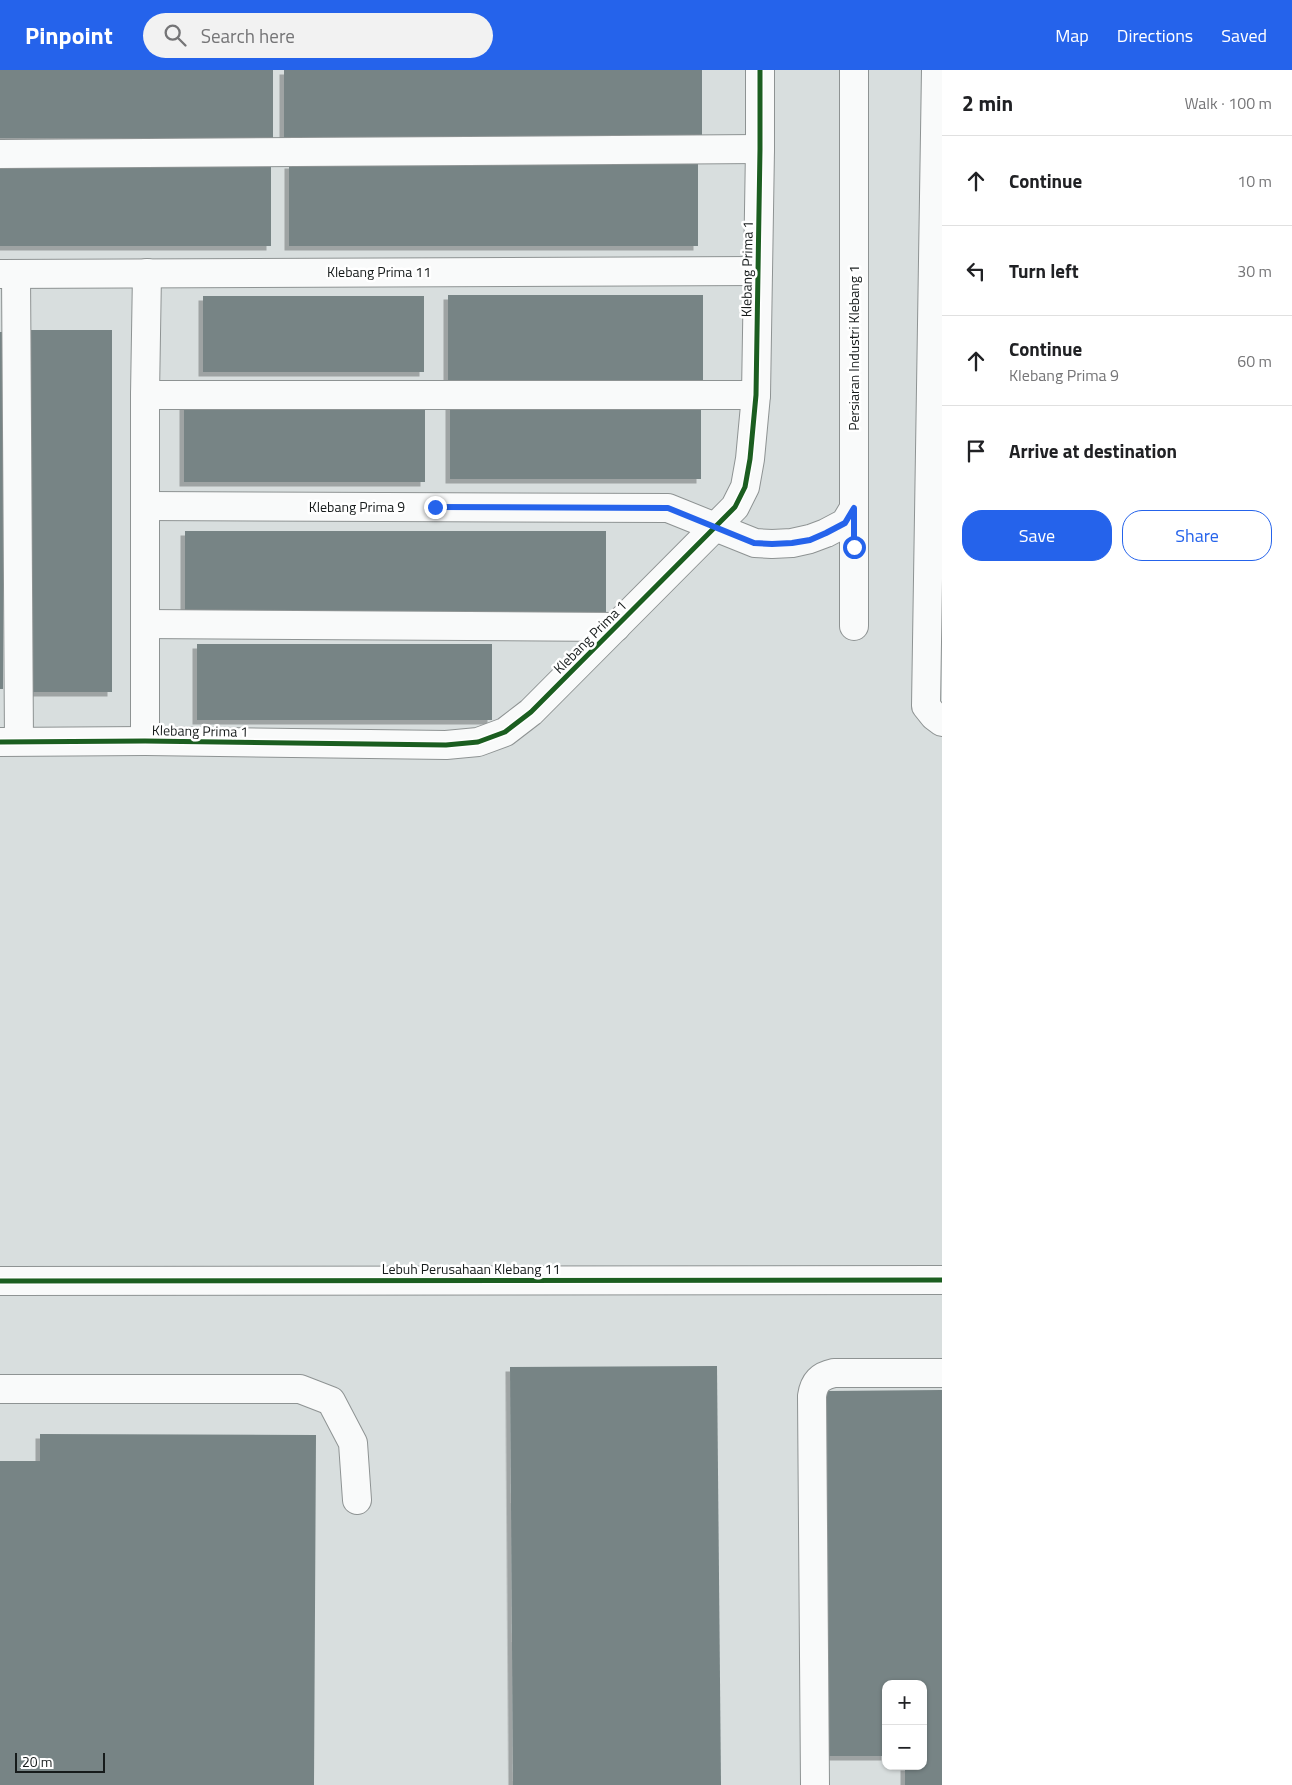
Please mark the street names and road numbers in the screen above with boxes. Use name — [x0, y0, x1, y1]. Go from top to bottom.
street label: Klebang Prima 1 — [735, 221, 758, 317]
street label: Klebang Prima 11 — [327, 261, 431, 282]
street label: Persiaran Industri Klebang 1 — [843, 265, 864, 431]
street label: Klebang Prima 9 — [309, 496, 405, 517]
street label: Klebang Prima 1 — [548, 595, 631, 678]
street label: Klebang Prima 1 — [152, 719, 248, 742]
street label: Lebuh Perusahaan Klebang 11 — [382, 1258, 560, 1279]

